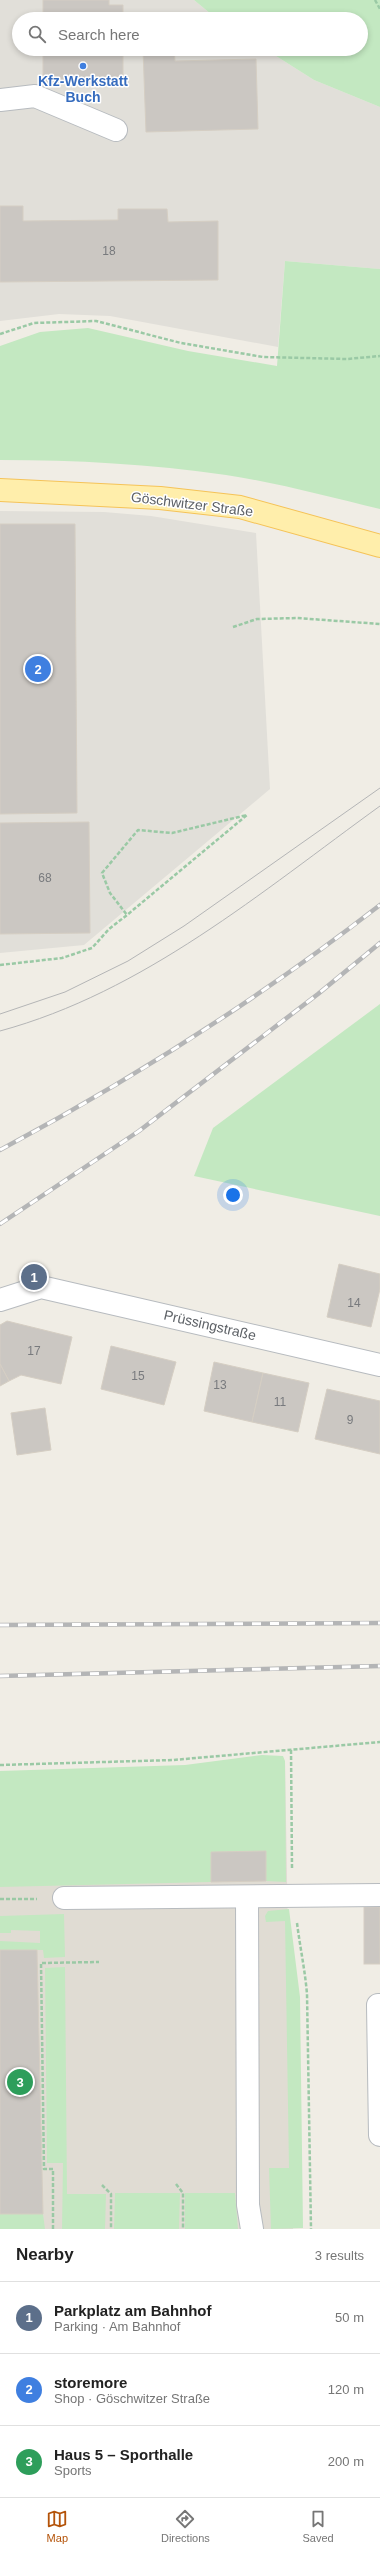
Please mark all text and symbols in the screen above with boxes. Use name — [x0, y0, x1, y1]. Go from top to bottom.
search box — [12, 12, 368, 56]
icon: search — [26, 23, 48, 45]
text: Search here — [58, 26, 140, 43]
marker: Kfz-Werkstatt Buch — [78, 61, 88, 71]
place label: Kfz-Werkstatt Buch — [38, 73, 128, 105]
house number: 18 — [102, 244, 116, 258]
street label: Göschwitzer Straße — [130, 489, 254, 519]
pin: 2 — [25, 654, 51, 684]
house number: 68 — [38, 871, 52, 885]
your location — [223, 1185, 243, 1205]
pin: 1 — [21, 1262, 47, 1292]
house number: 14 — [347, 1296, 361, 1310]
street label: Prüssingstraße — [162, 1307, 258, 1343]
house number: 17 — [27, 1344, 41, 1358]
house number: 15 — [131, 1369, 145, 1383]
house number: 13 — [213, 1378, 227, 1392]
house number: 11 — [274, 1395, 287, 1409]
house number: 9 — [347, 1413, 354, 1427]
pin: 3 — [7, 2067, 33, 2097]
text: Nearby — [16, 2245, 74, 2264]
text: 3 results — [315, 2248, 364, 2263]
text: Parkplatz am Bahnhof — [54, 2302, 212, 2319]
text: 1 — [25, 2310, 33, 2325]
text: 50 m — [335, 2310, 364, 2325]
text: Parking · Am Bahnhof — [54, 2319, 180, 2334]
text: storemore — [54, 2374, 127, 2391]
text: 2 — [25, 2382, 33, 2397]
text: 120 m — [328, 2382, 364, 2397]
text: Shop · Göschwitzer Straße — [54, 2391, 210, 2406]
text: Haus 5 – Sporthalle — [54, 2446, 193, 2463]
text: 3 — [25, 2454, 33, 2469]
text: 200 m — [328, 2454, 364, 2469]
text: Sports — [54, 2463, 92, 2478]
tab: Map — [46, 2508, 68, 2544]
tab: Directions — [161, 2508, 210, 2544]
tab: Saved — [302, 2508, 334, 2544]

